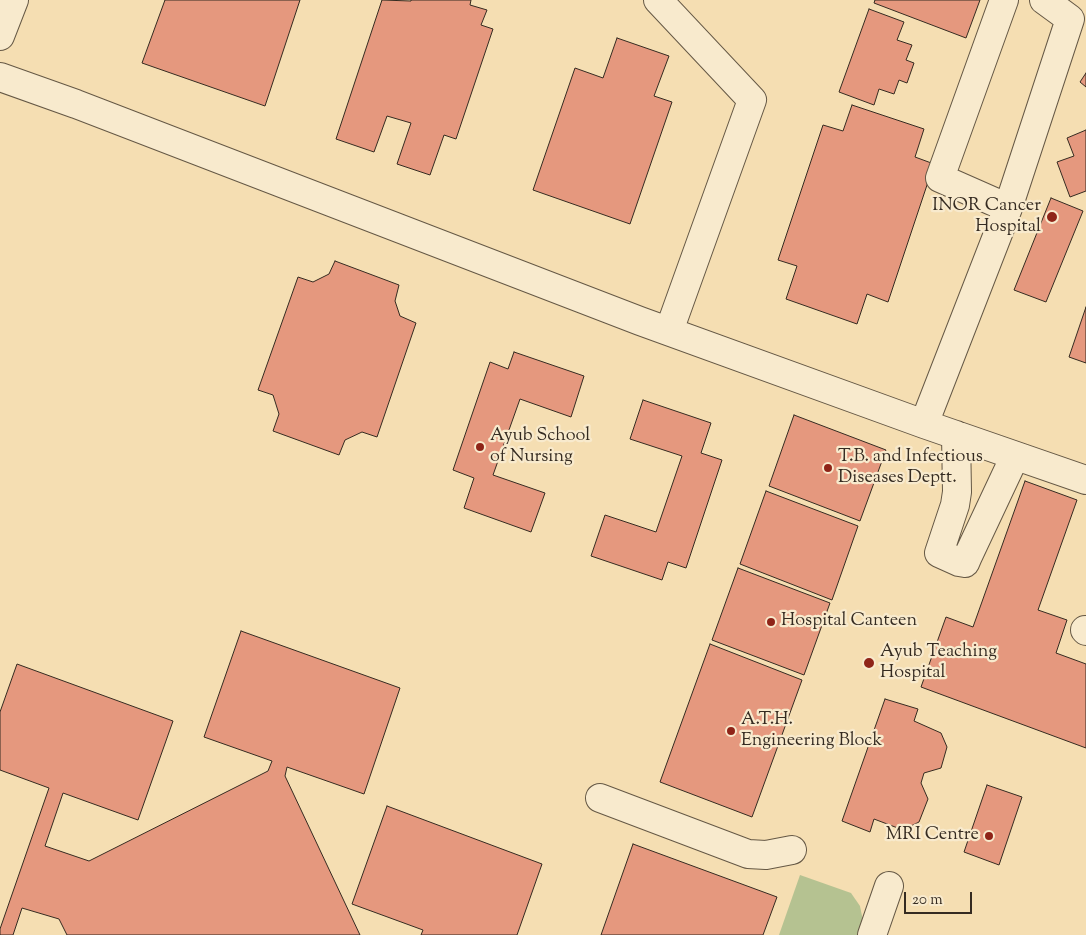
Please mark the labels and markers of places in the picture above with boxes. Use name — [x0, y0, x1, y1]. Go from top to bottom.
place label: INOR Cancer Hospital — [932, 196, 1041, 238]
marker: INOR Cancer Hospital — [1045, 210, 1059, 224]
place label: Ayub School of Nursing — [490, 426, 590, 468]
marker: Ayub School of Nursing — [474, 441, 486, 453]
place label: T.B. and Infectious Diseases Deptt. — [838, 447, 983, 489]
marker: T.B. and Infectious Diseases Deptt. — [822, 462, 834, 474]
place label: Hospital Canteen — [781, 611, 917, 633]
marker: Hospital Canteen — [765, 616, 777, 628]
place label: Ayub Teaching Hospital — [880, 642, 997, 684]
marker: Ayub Teaching Hospital — [862, 656, 876, 670]
place label: A.T.H. Engineering Block — [741, 710, 882, 752]
marker: A.T.H. Engineering Block — [725, 725, 737, 737]
place label: MRI Centre — [886, 825, 979, 847]
marker: MRI Centre — [983, 830, 995, 842]

